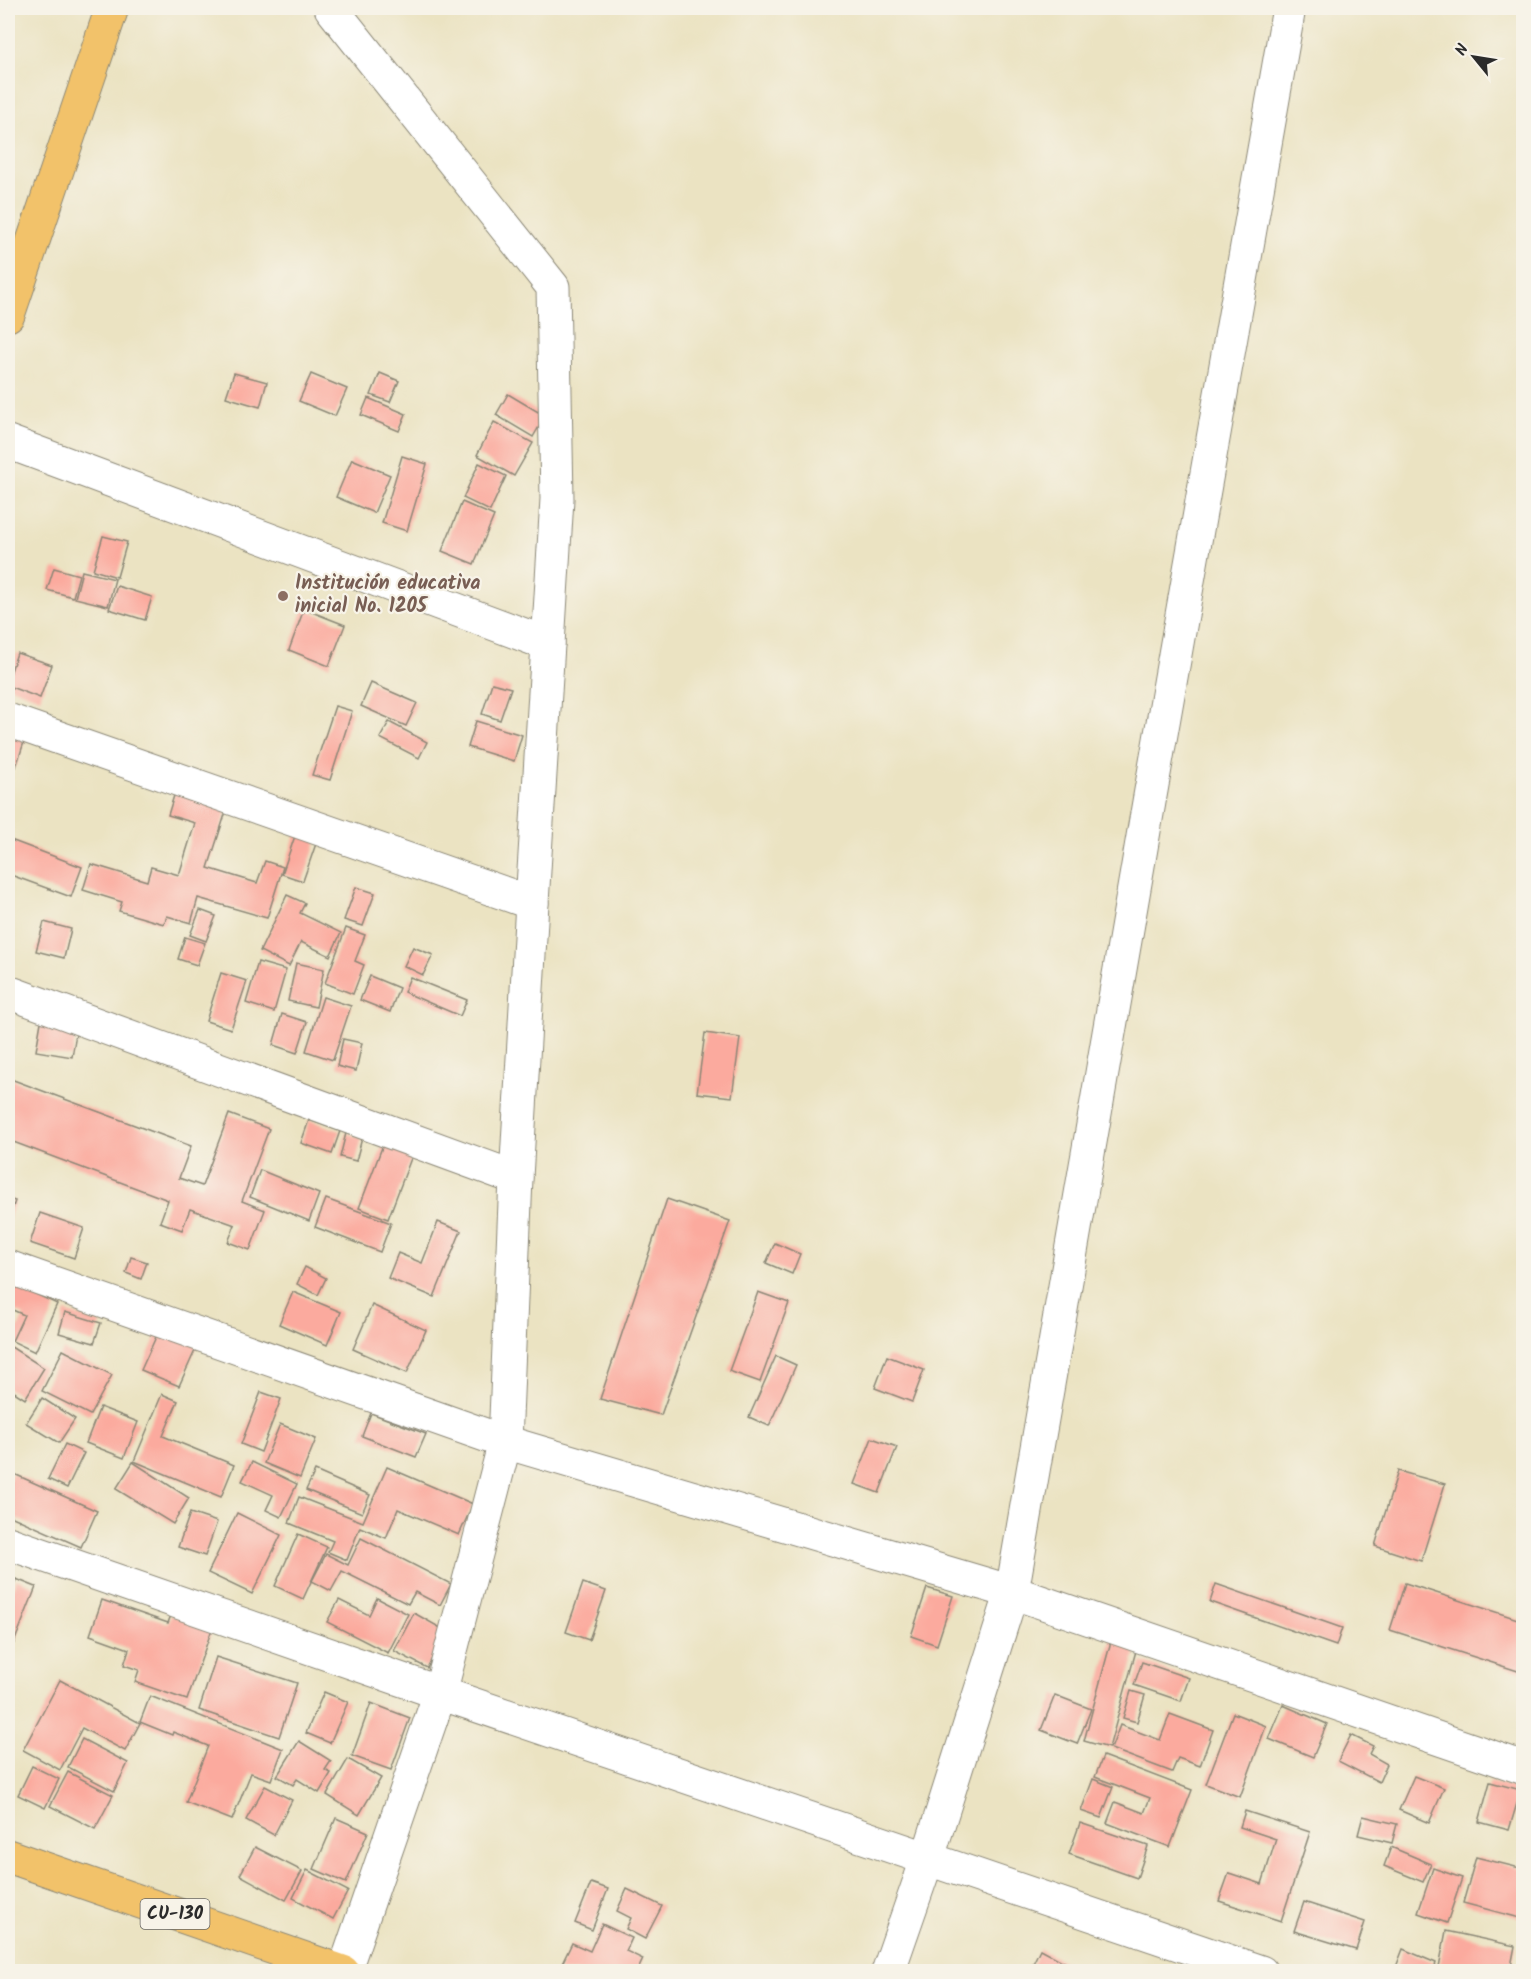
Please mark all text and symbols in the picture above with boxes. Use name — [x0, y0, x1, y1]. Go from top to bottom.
north arrow — [1444, 27, 1504, 87]
text: N — [1449, 40, 1476, 61]
place label: Institución educativa inicial No. 1205 — [295, 568, 480, 623]
marker: Institución educativa inicial No. 1205 — [276, 589, 290, 603]
road number: CU-130 — [140, 1899, 210, 1929]

